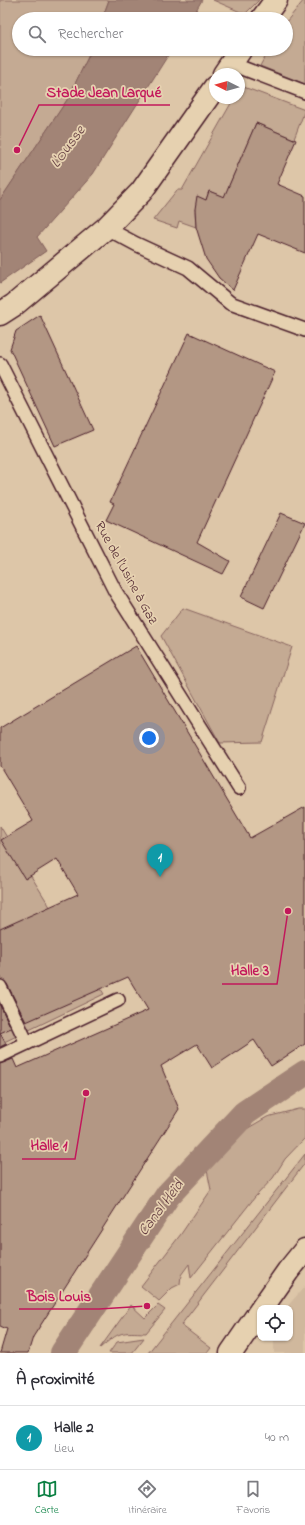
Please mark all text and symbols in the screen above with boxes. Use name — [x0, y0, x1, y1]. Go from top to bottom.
search box — [12, 12, 293, 56]
icon: search — [26, 23, 48, 45]
text: Rechercher — [58, 23, 123, 45]
north arrow — [209, 68, 245, 104]
callout: Stade Jean Larqué — [39, 78, 170, 105]
text: Stade Jean Larqué — [47, 82, 163, 104]
water label: L'Ousse — [45, 120, 92, 173]
street label: Rue de l'Usine à Gaz — [89, 518, 163, 628]
your location — [139, 728, 159, 748]
pin: 1 — [147, 844, 173, 877]
callout: Halle 3 — [222, 957, 277, 984]
text: Halle 3 — [231, 960, 269, 982]
callout: Halle 1 — [22, 1132, 75, 1159]
text: Halle 1 — [30, 1135, 68, 1157]
water label: Canal Heïd — [133, 1175, 190, 1240]
callout: Bois Louis — [19, 1282, 99, 1309]
text: Bois Louis — [26, 1286, 91, 1308]
map controls — [257, 1305, 293, 1341]
button: locate — [257, 1305, 293, 1341]
text: À proximité — [16, 1367, 94, 1392]
text: Halle 2 — [54, 1417, 94, 1439]
text: 1 — [27, 1428, 31, 1447]
text: 40 m — [265, 1428, 289, 1447]
text: Lieu — [54, 1439, 74, 1458]
tab: Carte — [35, 1478, 59, 1518]
tab: Itinéraire — [128, 1478, 167, 1518]
tab: Favoris — [236, 1478, 270, 1518]

